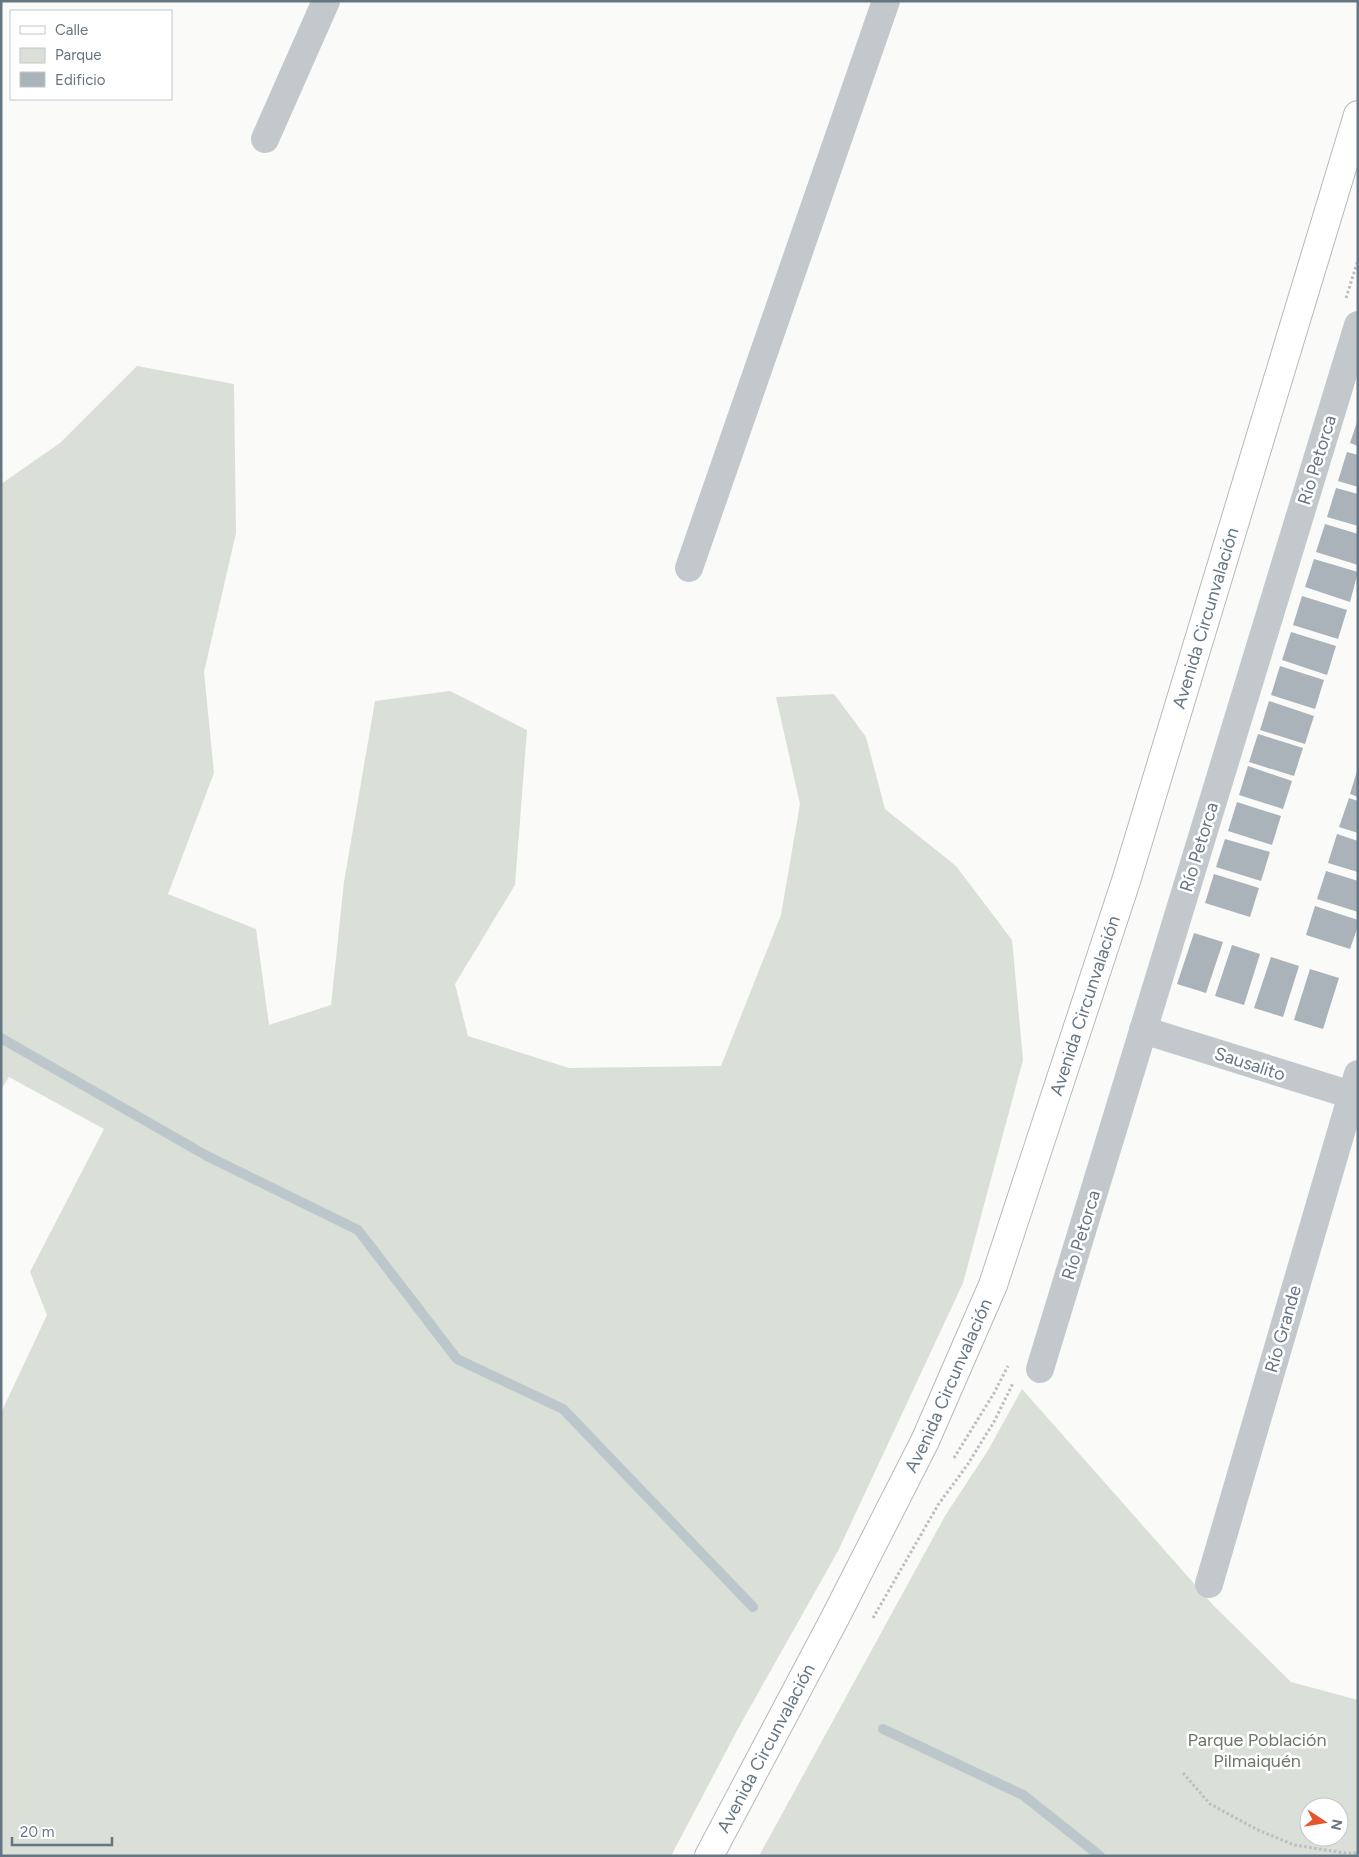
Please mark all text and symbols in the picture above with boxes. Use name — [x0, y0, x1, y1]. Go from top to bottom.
legend — [10, 10, 172, 100]
text: Calle — [55, 21, 88, 39]
text: Parque — [55, 46, 102, 64]
text: Edificio — [55, 71, 106, 89]
street label: Río Petorca — [1293, 413, 1341, 507]
street label: Avenida Circunvalación — [1168, 525, 1243, 711]
street label: Río Petorca — [1175, 800, 1223, 894]
street label: Avenida Circunvalación — [1045, 913, 1125, 1099]
street label: Sausalito — [1212, 1042, 1288, 1086]
street label: Río Petorca — [1057, 1188, 1105, 1282]
street label: Río Grande — [1260, 1283, 1306, 1375]
street label: Avenida Circunvalación — [900, 1295, 997, 1476]
street label: Avenida Circunvalación — [712, 1660, 820, 1837]
park label: Parque Población Pilmaiquén — [1188, 1729, 1327, 1772]
north arrow — [1299, 1797, 1349, 1847]
scale bar — [12, 1814, 112, 1846]
text: N — [1327, 1818, 1346, 1832]
text: 20 m — [20, 1823, 54, 1841]

